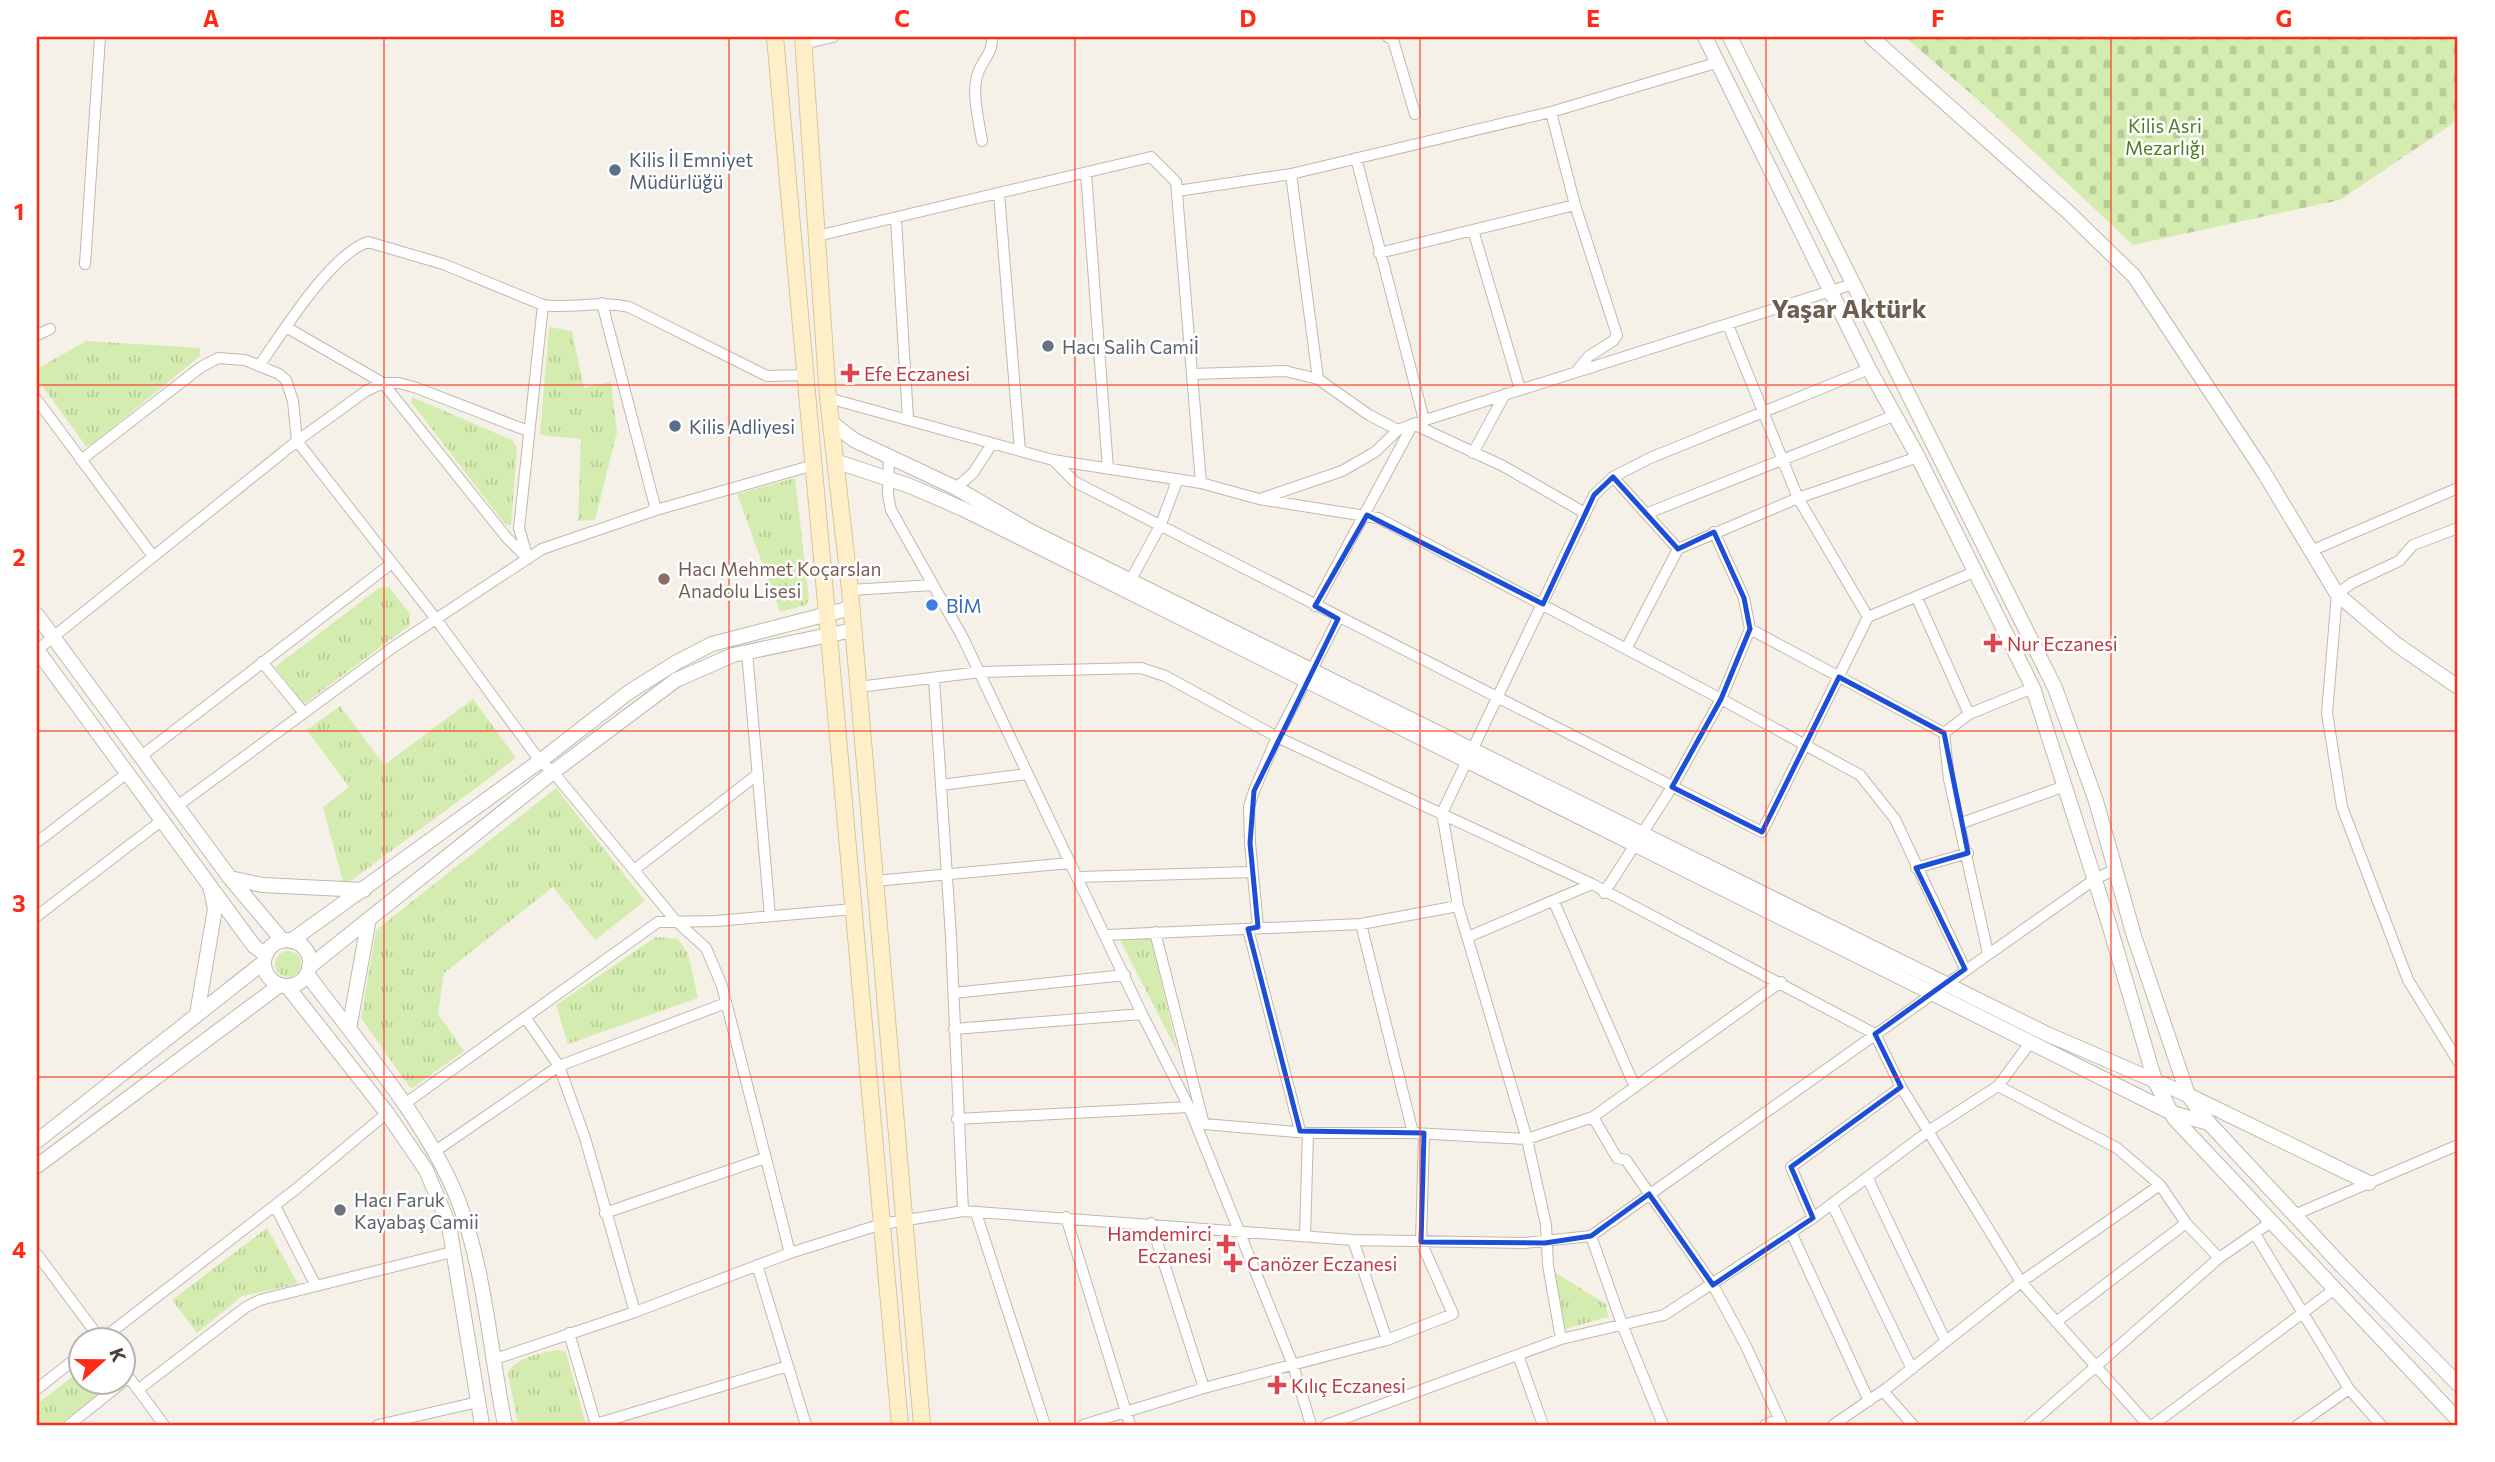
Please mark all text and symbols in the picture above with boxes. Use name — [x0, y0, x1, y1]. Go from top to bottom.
text: A — [203, 4, 220, 32]
text: B — [549, 4, 565, 32]
text: C — [894, 4, 910, 32]
text: D — [1240, 4, 1257, 32]
text: E — [1586, 4, 1600, 32]
text: F — [1931, 4, 1945, 32]
text: G — [2276, 4, 2292, 32]
park label: Kilis Asri Mezarlığı — [2125, 114, 2205, 159]
place label: Kilis İl Emniyet Müdürlüğü — [629, 148, 753, 193]
marker: Kilis İl Emniyet Müdürlüğü — [607, 162, 623, 178]
text: 1 — [14, 197, 24, 225]
district label: Yaşar Aktürk — [1771, 292, 1927, 323]
place label: Hacı Salih Camiİ — [1062, 335, 1199, 358]
marker: Hacı Salih Camiİ — [1040, 338, 1056, 354]
place label: Efe Eczanesi — [864, 362, 970, 385]
marker: Efe Eczanesi — [842, 365, 858, 381]
place label: Kilis Adliyesi — [689, 415, 795, 438]
marker: Kilis Adliyesi — [667, 418, 683, 434]
text: 2 — [12, 543, 26, 571]
place label: Hacı Mehmet Koçarslan Anadolu Lisesi — [678, 557, 881, 602]
marker: Hacı Mehmet Koçarslan Anadolu Lisesi — [656, 571, 672, 587]
place label: BİM — [946, 594, 982, 617]
marker: BİM — [924, 597, 940, 613]
place label: Nur Eczanesi — [2007, 632, 2118, 655]
marker: Nur Eczanesi — [1985, 635, 2001, 651]
text: 3 — [12, 889, 26, 917]
place label: Hacı Faruk Kayabaş Camii — [354, 1188, 479, 1233]
marker: Hacı Faruk Kayabaş Camii — [332, 1202, 348, 1218]
place label: Hamdemirci Eczanesi — [1107, 1222, 1212, 1267]
text: 4 — [12, 1235, 26, 1263]
marker: Hamdemirci Eczanesi — [1218, 1236, 1234, 1252]
place label: Canözer Eczanesi — [1247, 1252, 1397, 1275]
marker: Canözer Eczanesi — [1225, 1255, 1241, 1271]
north arrow — [66, 1326, 136, 1396]
text: K — [105, 1344, 131, 1365]
place label: Kılıç Eczanesi — [1291, 1374, 1406, 1397]
marker: Kılıç Eczanesi — [1269, 1377, 1285, 1393]

